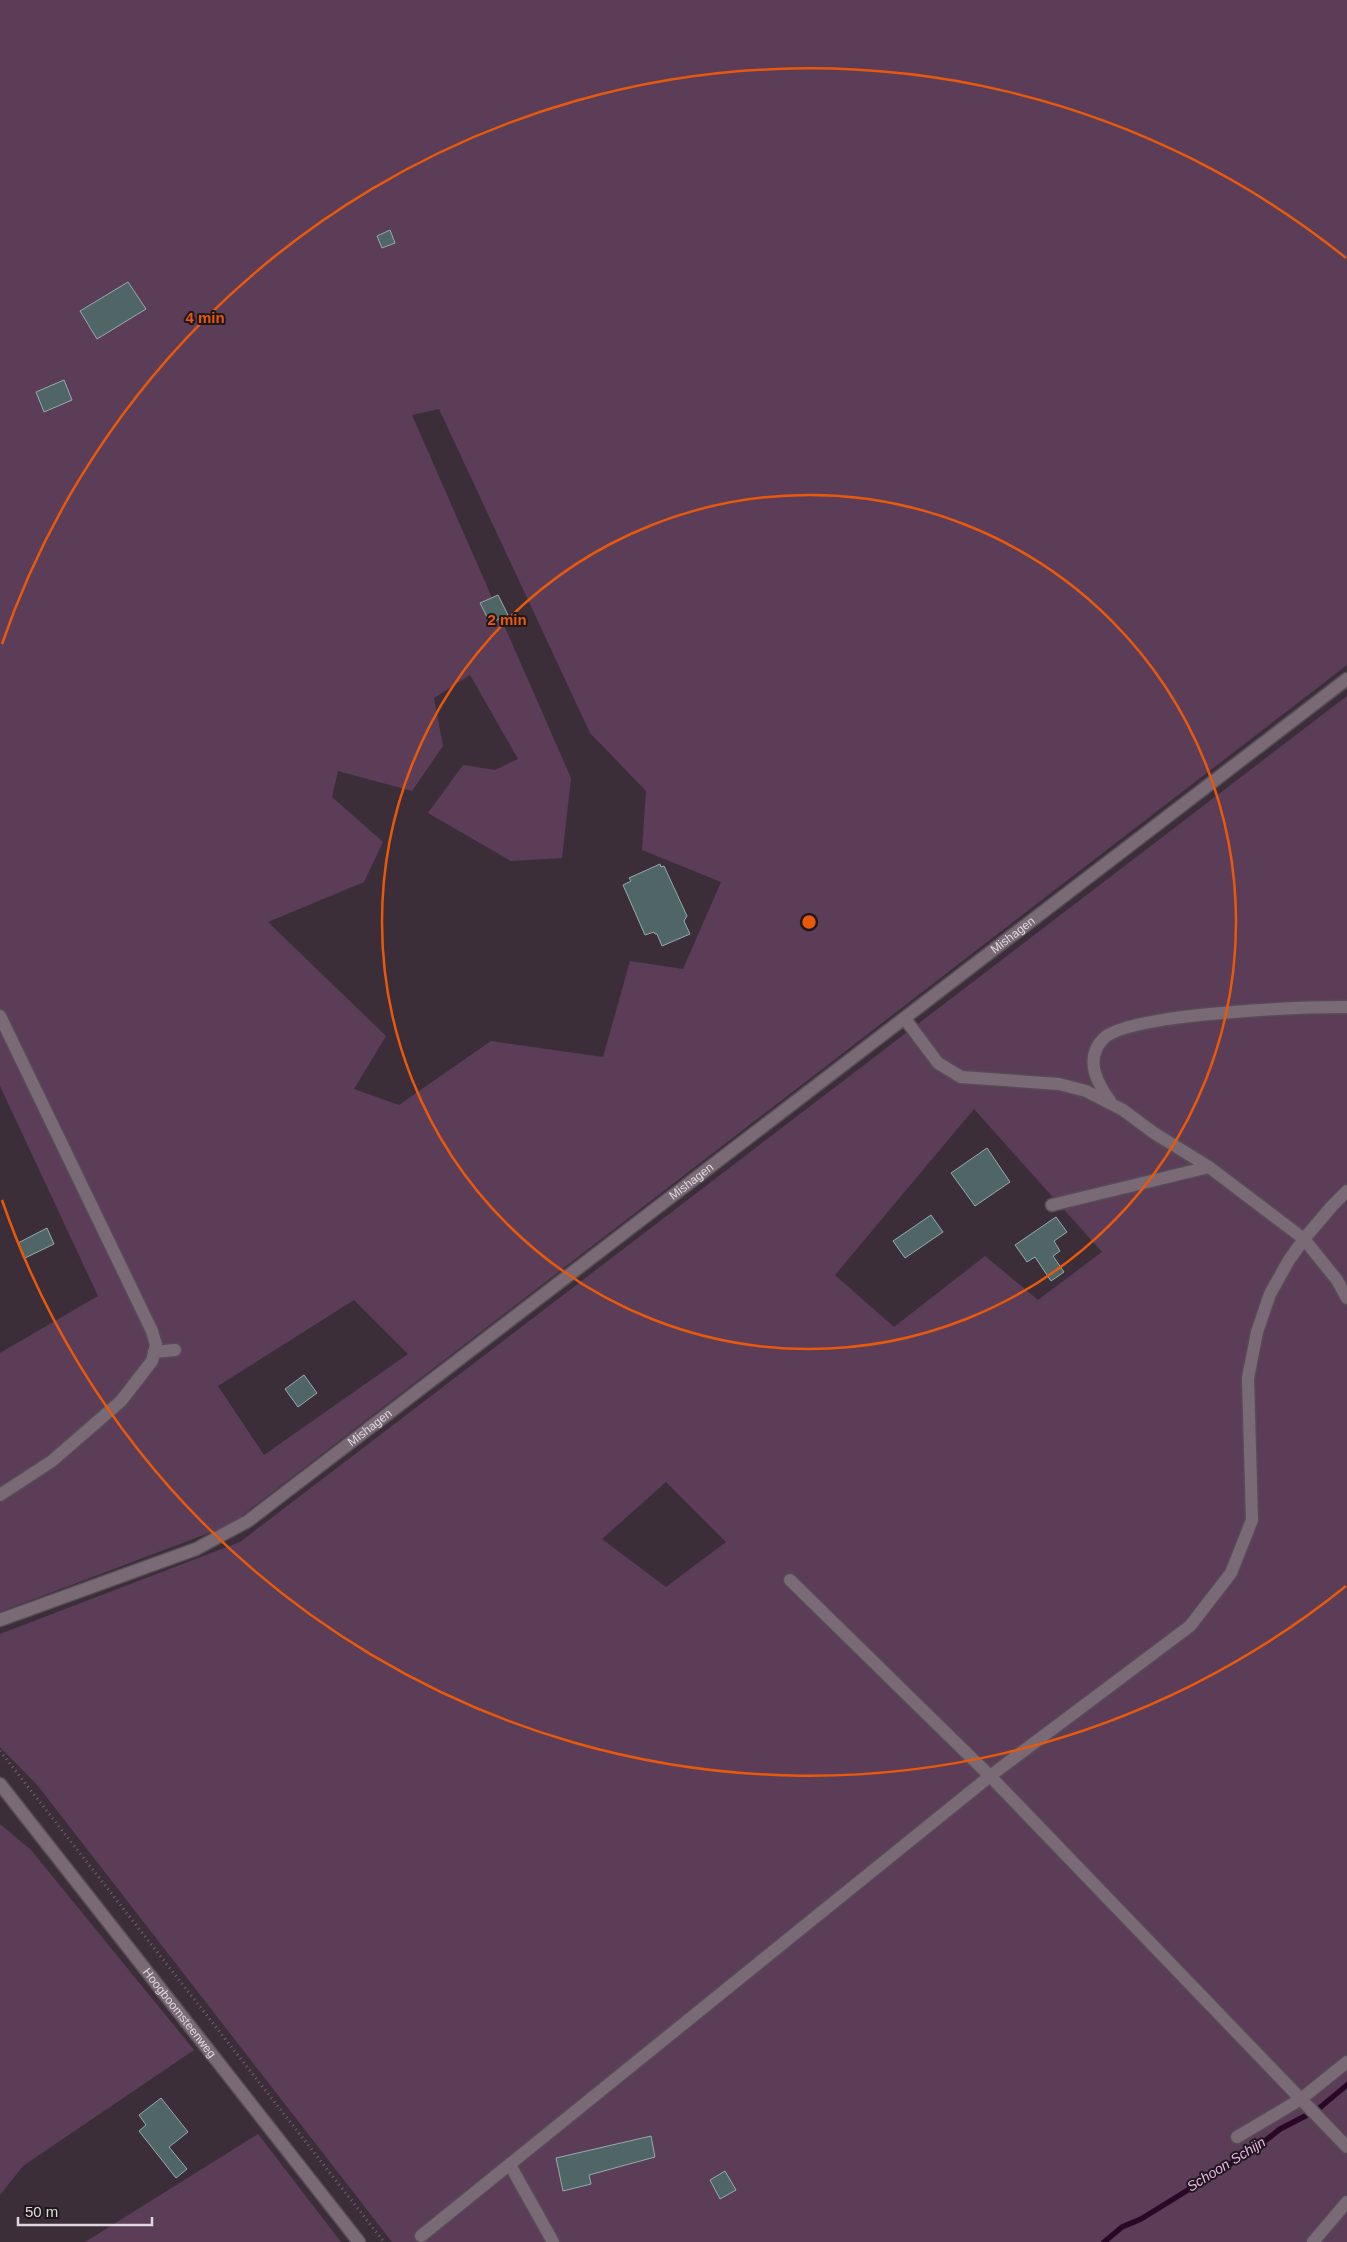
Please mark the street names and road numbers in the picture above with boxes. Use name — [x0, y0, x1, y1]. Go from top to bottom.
street label: Mishagen — [988, 914, 1038, 956]
street label: Mishagen — [666, 1160, 716, 1203]
street label: Mishagen — [345, 1406, 395, 1449]
street label: Hoogboomsteenweg — [140, 1965, 219, 2061]

